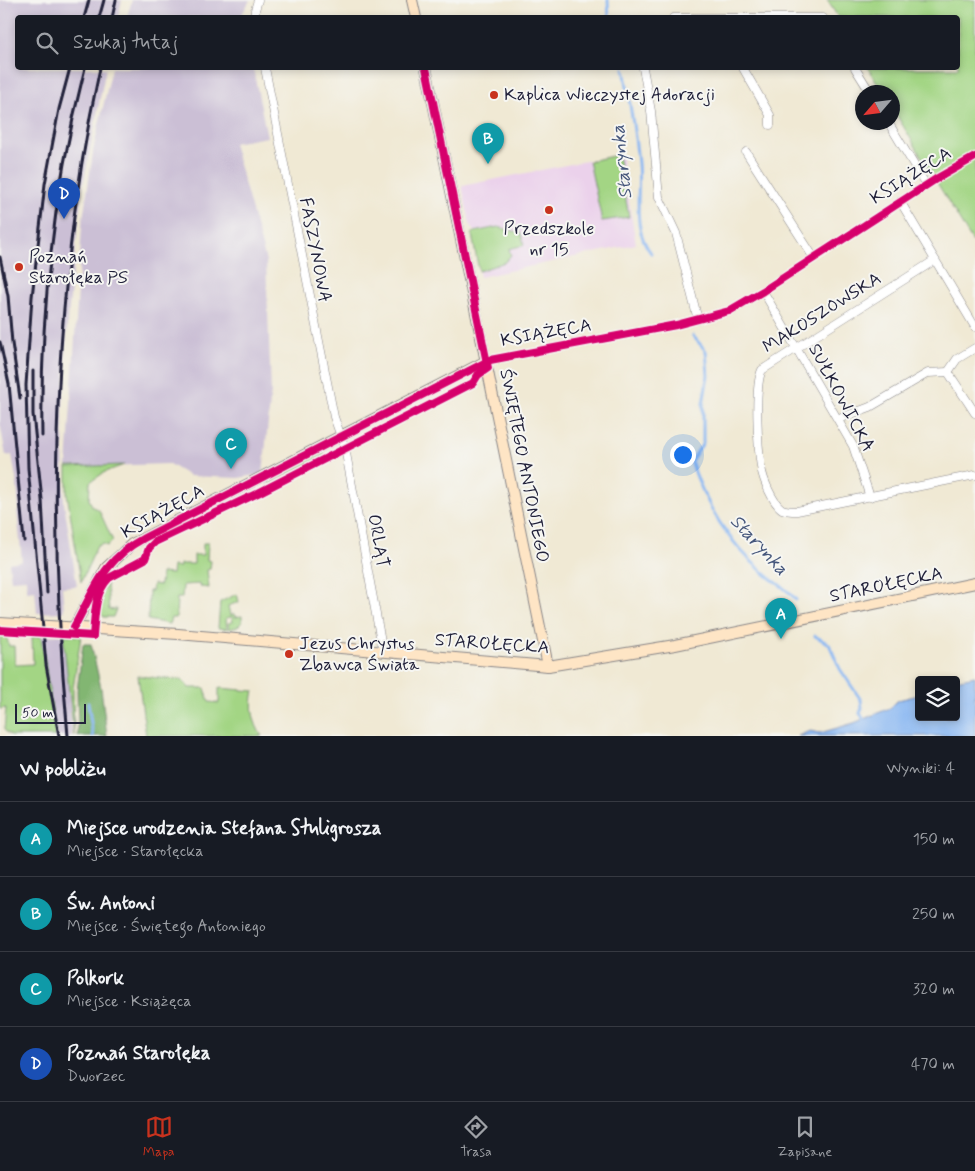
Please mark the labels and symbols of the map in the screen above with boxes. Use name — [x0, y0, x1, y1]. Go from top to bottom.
place label: Kaplica Wieczystej Adoracji — [504, 83, 715, 107]
north arrow — [855, 85, 900, 130]
marker: Kaplica Wieczystej Adoracji — [488, 89, 500, 101]
pin: B — [472, 123, 504, 164]
water label: Starynka — [606, 123, 638, 200]
street label: KSIĄŻĘCA — [866, 142, 956, 210]
pin: D — [48, 178, 80, 219]
street label: FASZYNOWA — [293, 196, 337, 304]
marker: Przedszkole nr 15 — [543, 204, 555, 216]
place label: Przedszkole nr 15 — [504, 217, 594, 262]
place label: Poznań Starołęka PS — [29, 245, 128, 290]
marker: Poznań Starołęka PS — [13, 261, 25, 273]
street label: MAKOSZOWSKA — [758, 267, 886, 359]
street label: KSIĄŻĘCA — [499, 313, 593, 353]
street label: SUŁKOWICKA — [802, 340, 880, 456]
street label: ŚWIĘTEGO ANTONIEGO — [493, 367, 555, 565]
pin: C — [215, 428, 247, 469]
your location — [670, 442, 696, 468]
street label: KSIĄŻĘCA — [117, 479, 209, 545]
water label: Starynka — [724, 509, 794, 581]
street label: ORLĄT — [361, 512, 395, 570]
street label: STAROŁĘCKA — [827, 561, 945, 609]
pin: A — [765, 598, 797, 639]
street label: STAROŁĘCKA — [434, 628, 550, 660]
place label: Jezus Chrystus Zbawca Świata — [299, 632, 419, 677]
marker: Jezus Chrystus Zbawca Świata — [283, 648, 295, 660]
scale bar — [15, 701, 86, 724]

